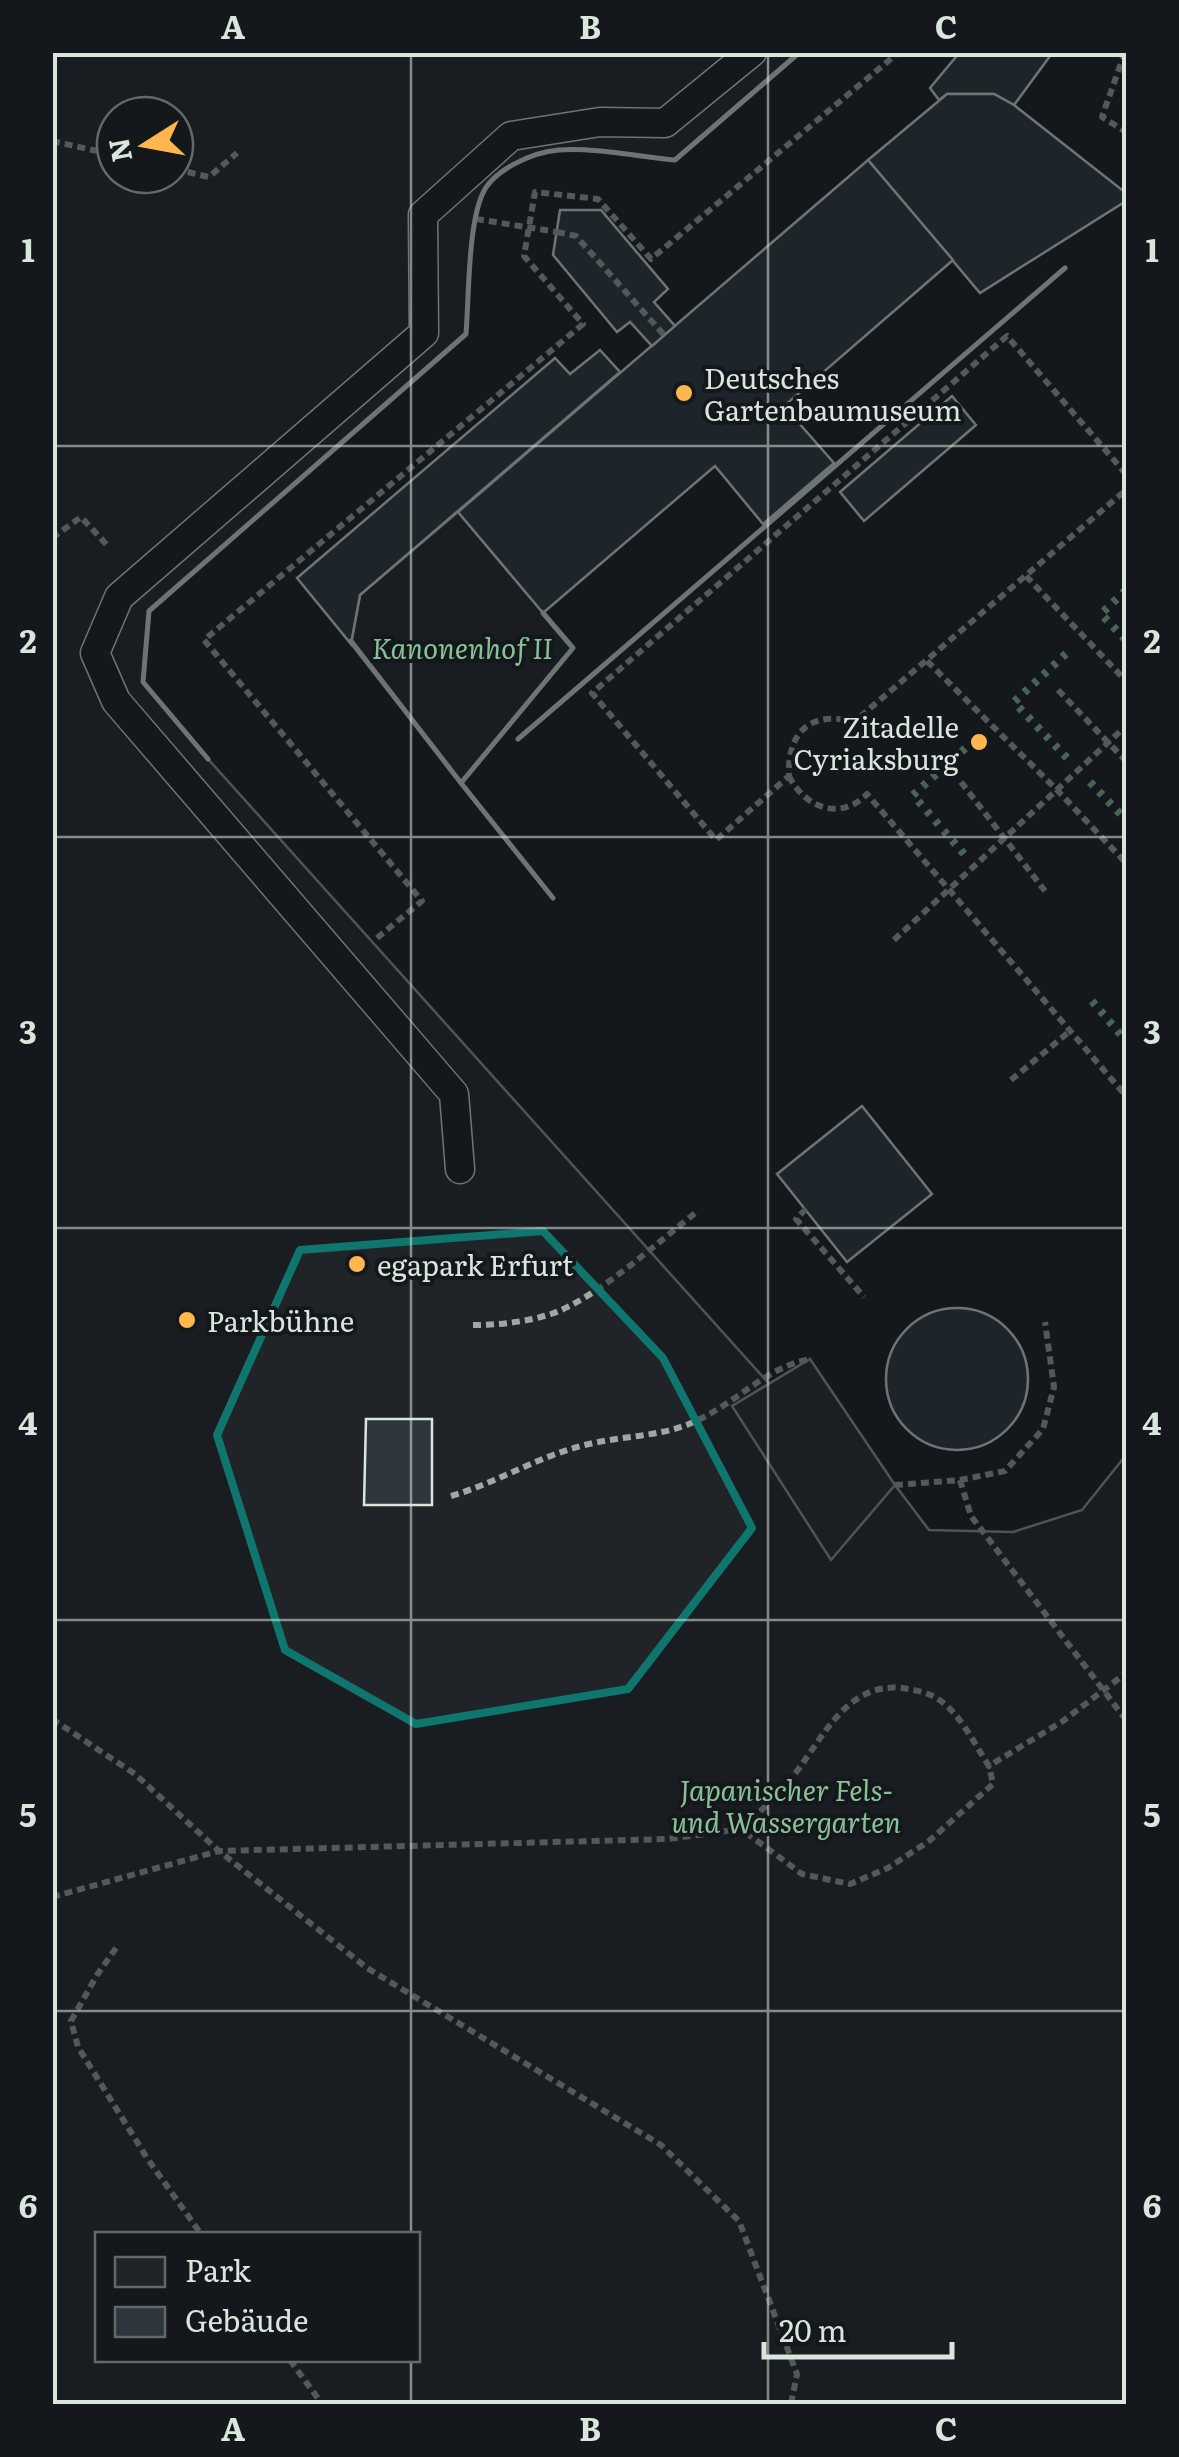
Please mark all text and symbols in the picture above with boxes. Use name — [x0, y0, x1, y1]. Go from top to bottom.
text: A — [221, 1, 245, 49]
text: B — [579, 1, 601, 49]
text: C — [935, 1, 957, 49]
north arrow — [95, 95, 195, 195]
text: N — [96, 135, 141, 166]
text: 1 — [21, 224, 35, 272]
text: 1 — [1145, 224, 1159, 272]
place label: Deutsches Gartenbaumuseum — [704, 356, 962, 430]
marker: Deutsches Gartenbaumuseum — [673, 382, 695, 404]
text: 2 — [19, 615, 37, 663]
text: 2 — [1143, 615, 1161, 663]
park label: Kanonenhof II — [372, 626, 552, 668]
place label: Zitadelle Cyriaksburg — [793, 705, 959, 779]
marker: Zitadelle Cyriaksburg — [968, 731, 990, 753]
text: 3 — [19, 1006, 37, 1054]
text: 3 — [1143, 1006, 1161, 1054]
place label: egapark Erfurt — [377, 1243, 574, 1285]
marker: egapark Erfurt — [346, 1253, 368, 1275]
place label: Parkbühne — [207, 1299, 354, 1341]
marker: Parkbühne — [176, 1309, 198, 1331]
text: 4 — [18, 1397, 38, 1445]
text: 4 — [1142, 1397, 1162, 1445]
park label: Japanischer Fels- und Wassergarten — [671, 1768, 901, 1842]
text: 5 — [19, 1789, 37, 1837]
text: 5 — [1143, 1789, 1161, 1837]
text: 6 — [19, 2180, 37, 2228]
text: 6 — [1143, 2180, 1161, 2228]
legend — [95, 2232, 420, 2362]
text: Park — [185, 2247, 252, 2291]
text: Gebäude — [185, 2297, 308, 2341]
scale bar — [764, 2297, 952, 2359]
text: 20 m — [779, 2307, 847, 2351]
text: A — [221, 2403, 245, 2451]
text: B — [579, 2403, 601, 2451]
text: C — [935, 2403, 957, 2451]

